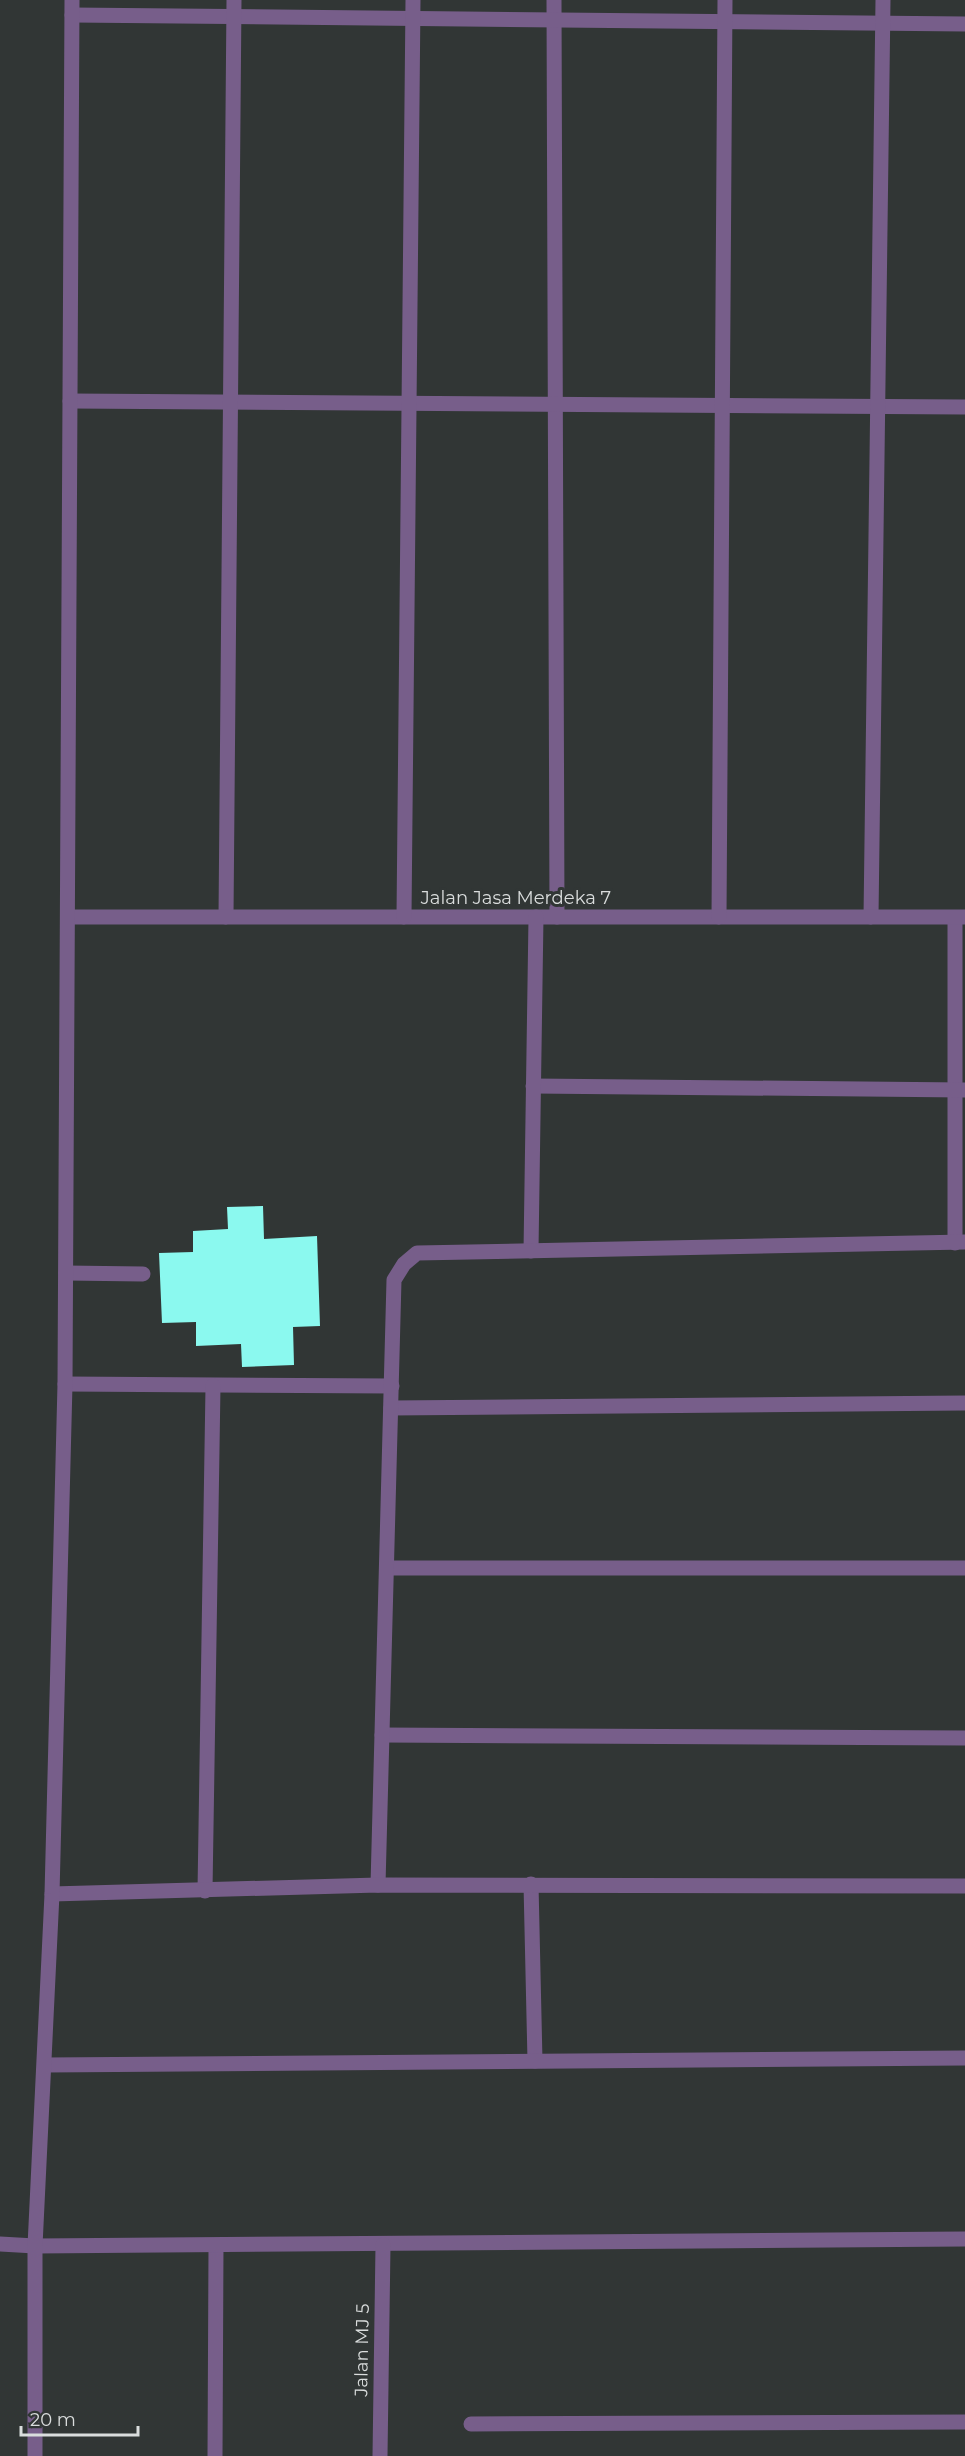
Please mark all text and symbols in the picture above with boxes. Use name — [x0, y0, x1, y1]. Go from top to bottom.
street label: Jalan Jasa Merdeka 7 — [420, 887, 611, 909]
street label: Jalan MJ 5 — [350, 2303, 374, 2398]
scale bar — [21, 2399, 138, 2437]
text: 20 m — [30, 2409, 76, 2431]

